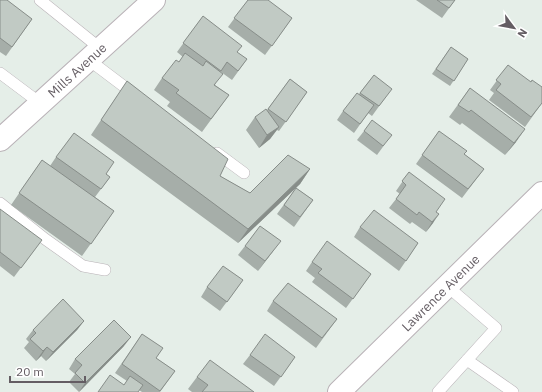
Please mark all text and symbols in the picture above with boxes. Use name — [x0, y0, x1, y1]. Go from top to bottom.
north arrow — [494, 8, 534, 48]
text: N — [514, 26, 531, 40]
street label: Mills Avenue — [44, 39, 110, 101]
street label: Lawrence Avenue — [398, 251, 483, 335]
scale bar — [10, 358, 85, 384]
text: 20 m — [16, 364, 44, 379]

